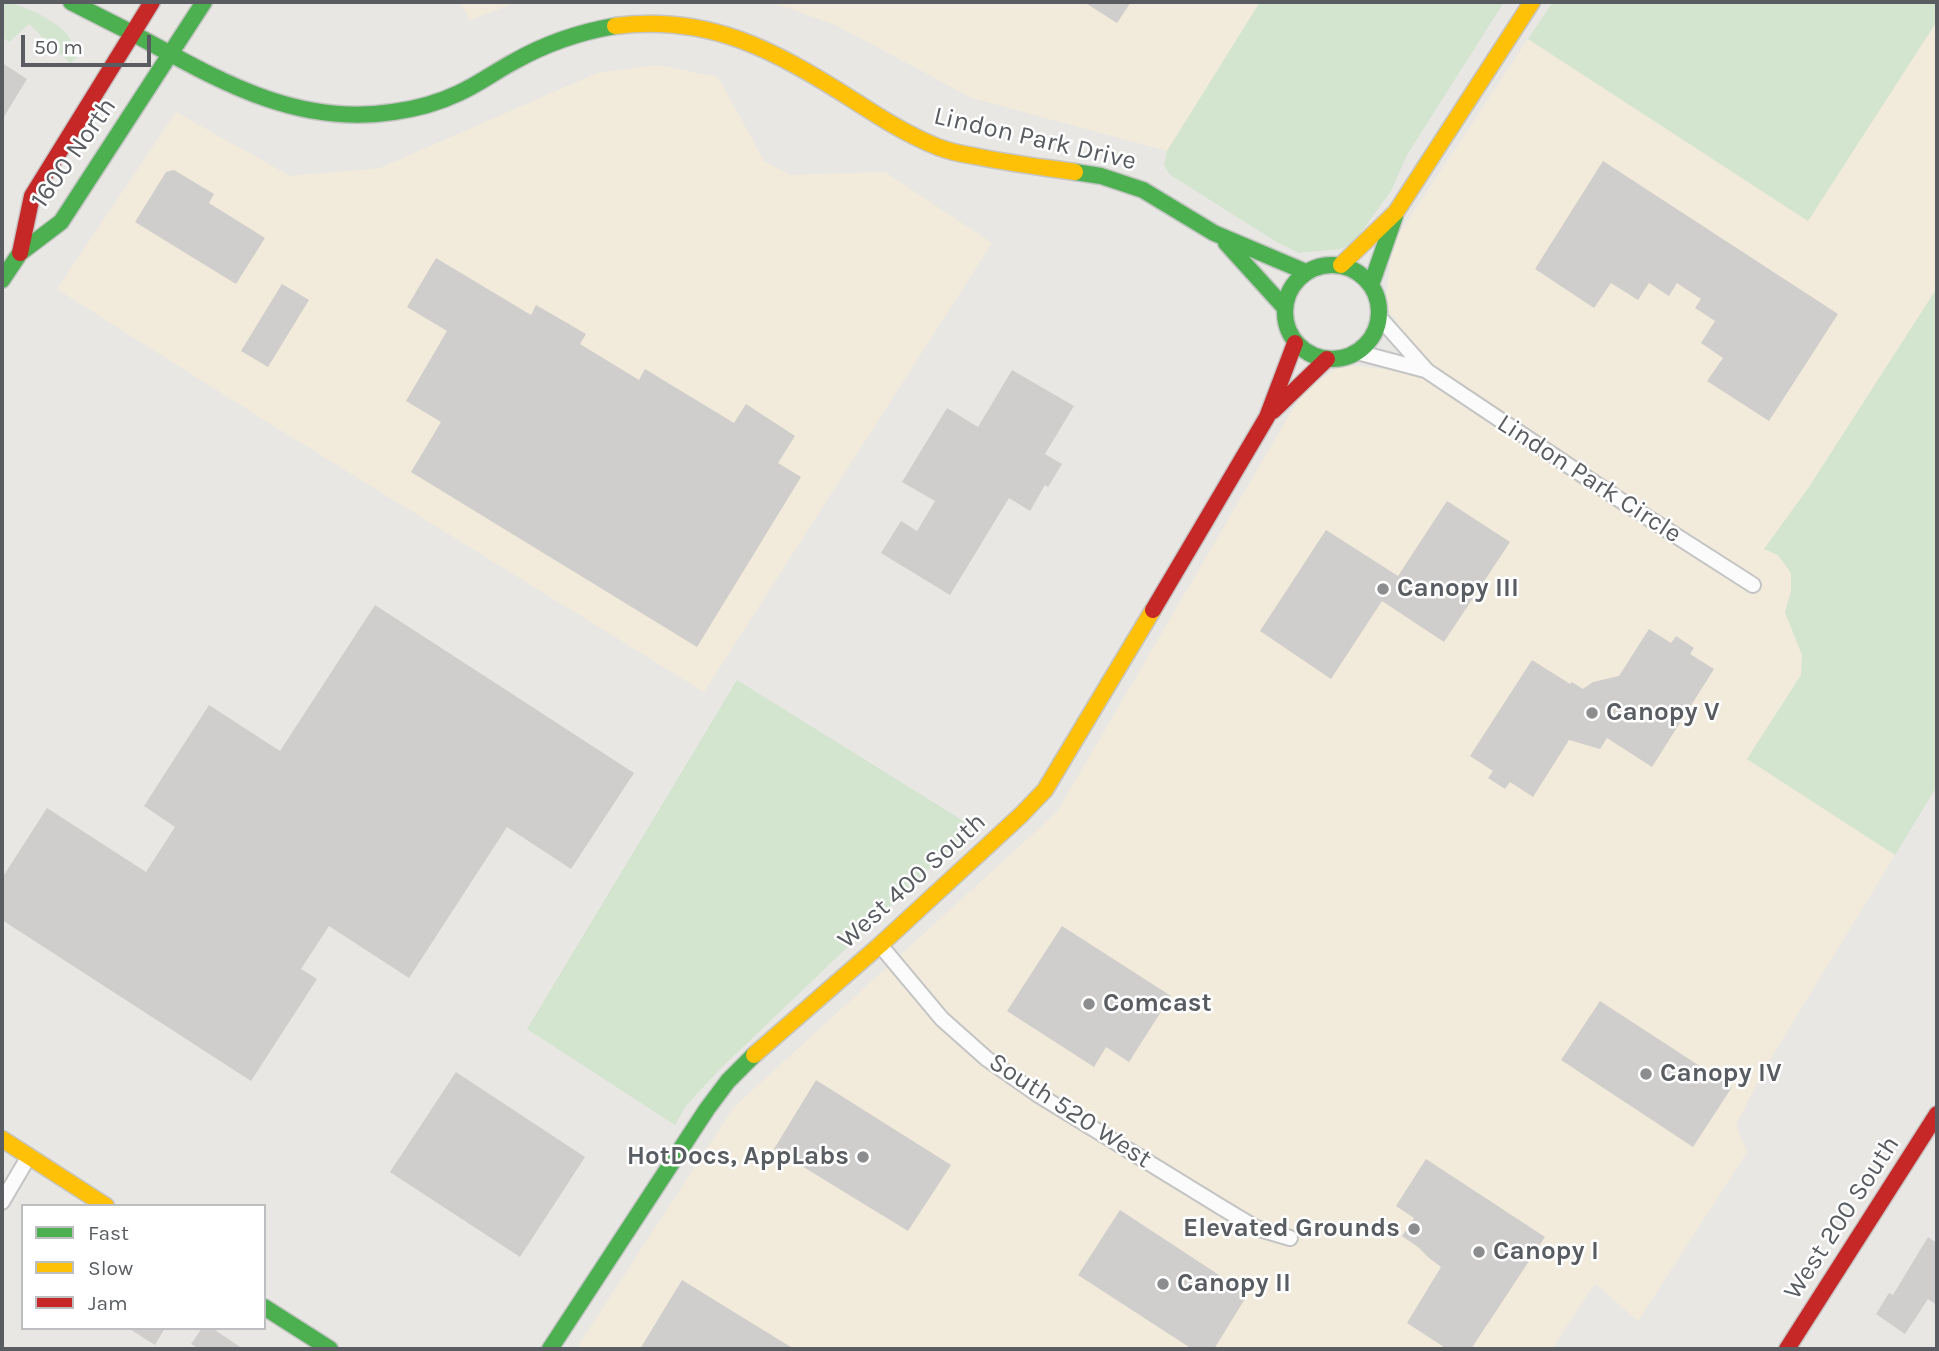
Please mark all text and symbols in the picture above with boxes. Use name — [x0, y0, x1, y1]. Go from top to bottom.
scale bar — [24, 21, 154, 65]
text: 50 m — [34, 35, 83, 59]
street label: 1600 North — [25, 92, 123, 214]
street label: Lindon Park Drive — [931, 101, 1139, 177]
street label: Lindon Park Circle — [1491, 408, 1687, 550]
place label: Canopy III — [1397, 573, 1519, 605]
marker: Canopy III — [1375, 581, 1391, 597]
place label: Canopy V — [1606, 697, 1720, 729]
marker: Canopy V — [1584, 705, 1600, 721]
street label: West 400 South — [832, 806, 992, 956]
place label: Comcast — [1103, 988, 1212, 1020]
marker: Comcast — [1081, 996, 1097, 1012]
street label: South 520 West — [983, 1047, 1157, 1175]
place label: Canopy IV — [1660, 1058, 1782, 1090]
marker: Canopy IV — [1638, 1066, 1654, 1082]
street label: West 200 South — [1778, 1130, 1906, 1306]
place label: HotDocs, AppLabs — [627, 1141, 849, 1173]
marker: HotDocs, AppLabs — [855, 1149, 871, 1165]
legend — [21, 1204, 266, 1330]
place label: Elevated Grounds — [1183, 1213, 1400, 1245]
text: Fast — [88, 1221, 129, 1245]
marker: Elevated Grounds — [1406, 1221, 1422, 1237]
place label: Canopy I — [1493, 1236, 1599, 1268]
marker: Canopy I — [1471, 1244, 1487, 1260]
text: Slow — [88, 1256, 133, 1280]
place label: Canopy II — [1177, 1268, 1291, 1300]
marker: Canopy II — [1155, 1276, 1171, 1292]
text: Jam — [88, 1291, 128, 1315]

